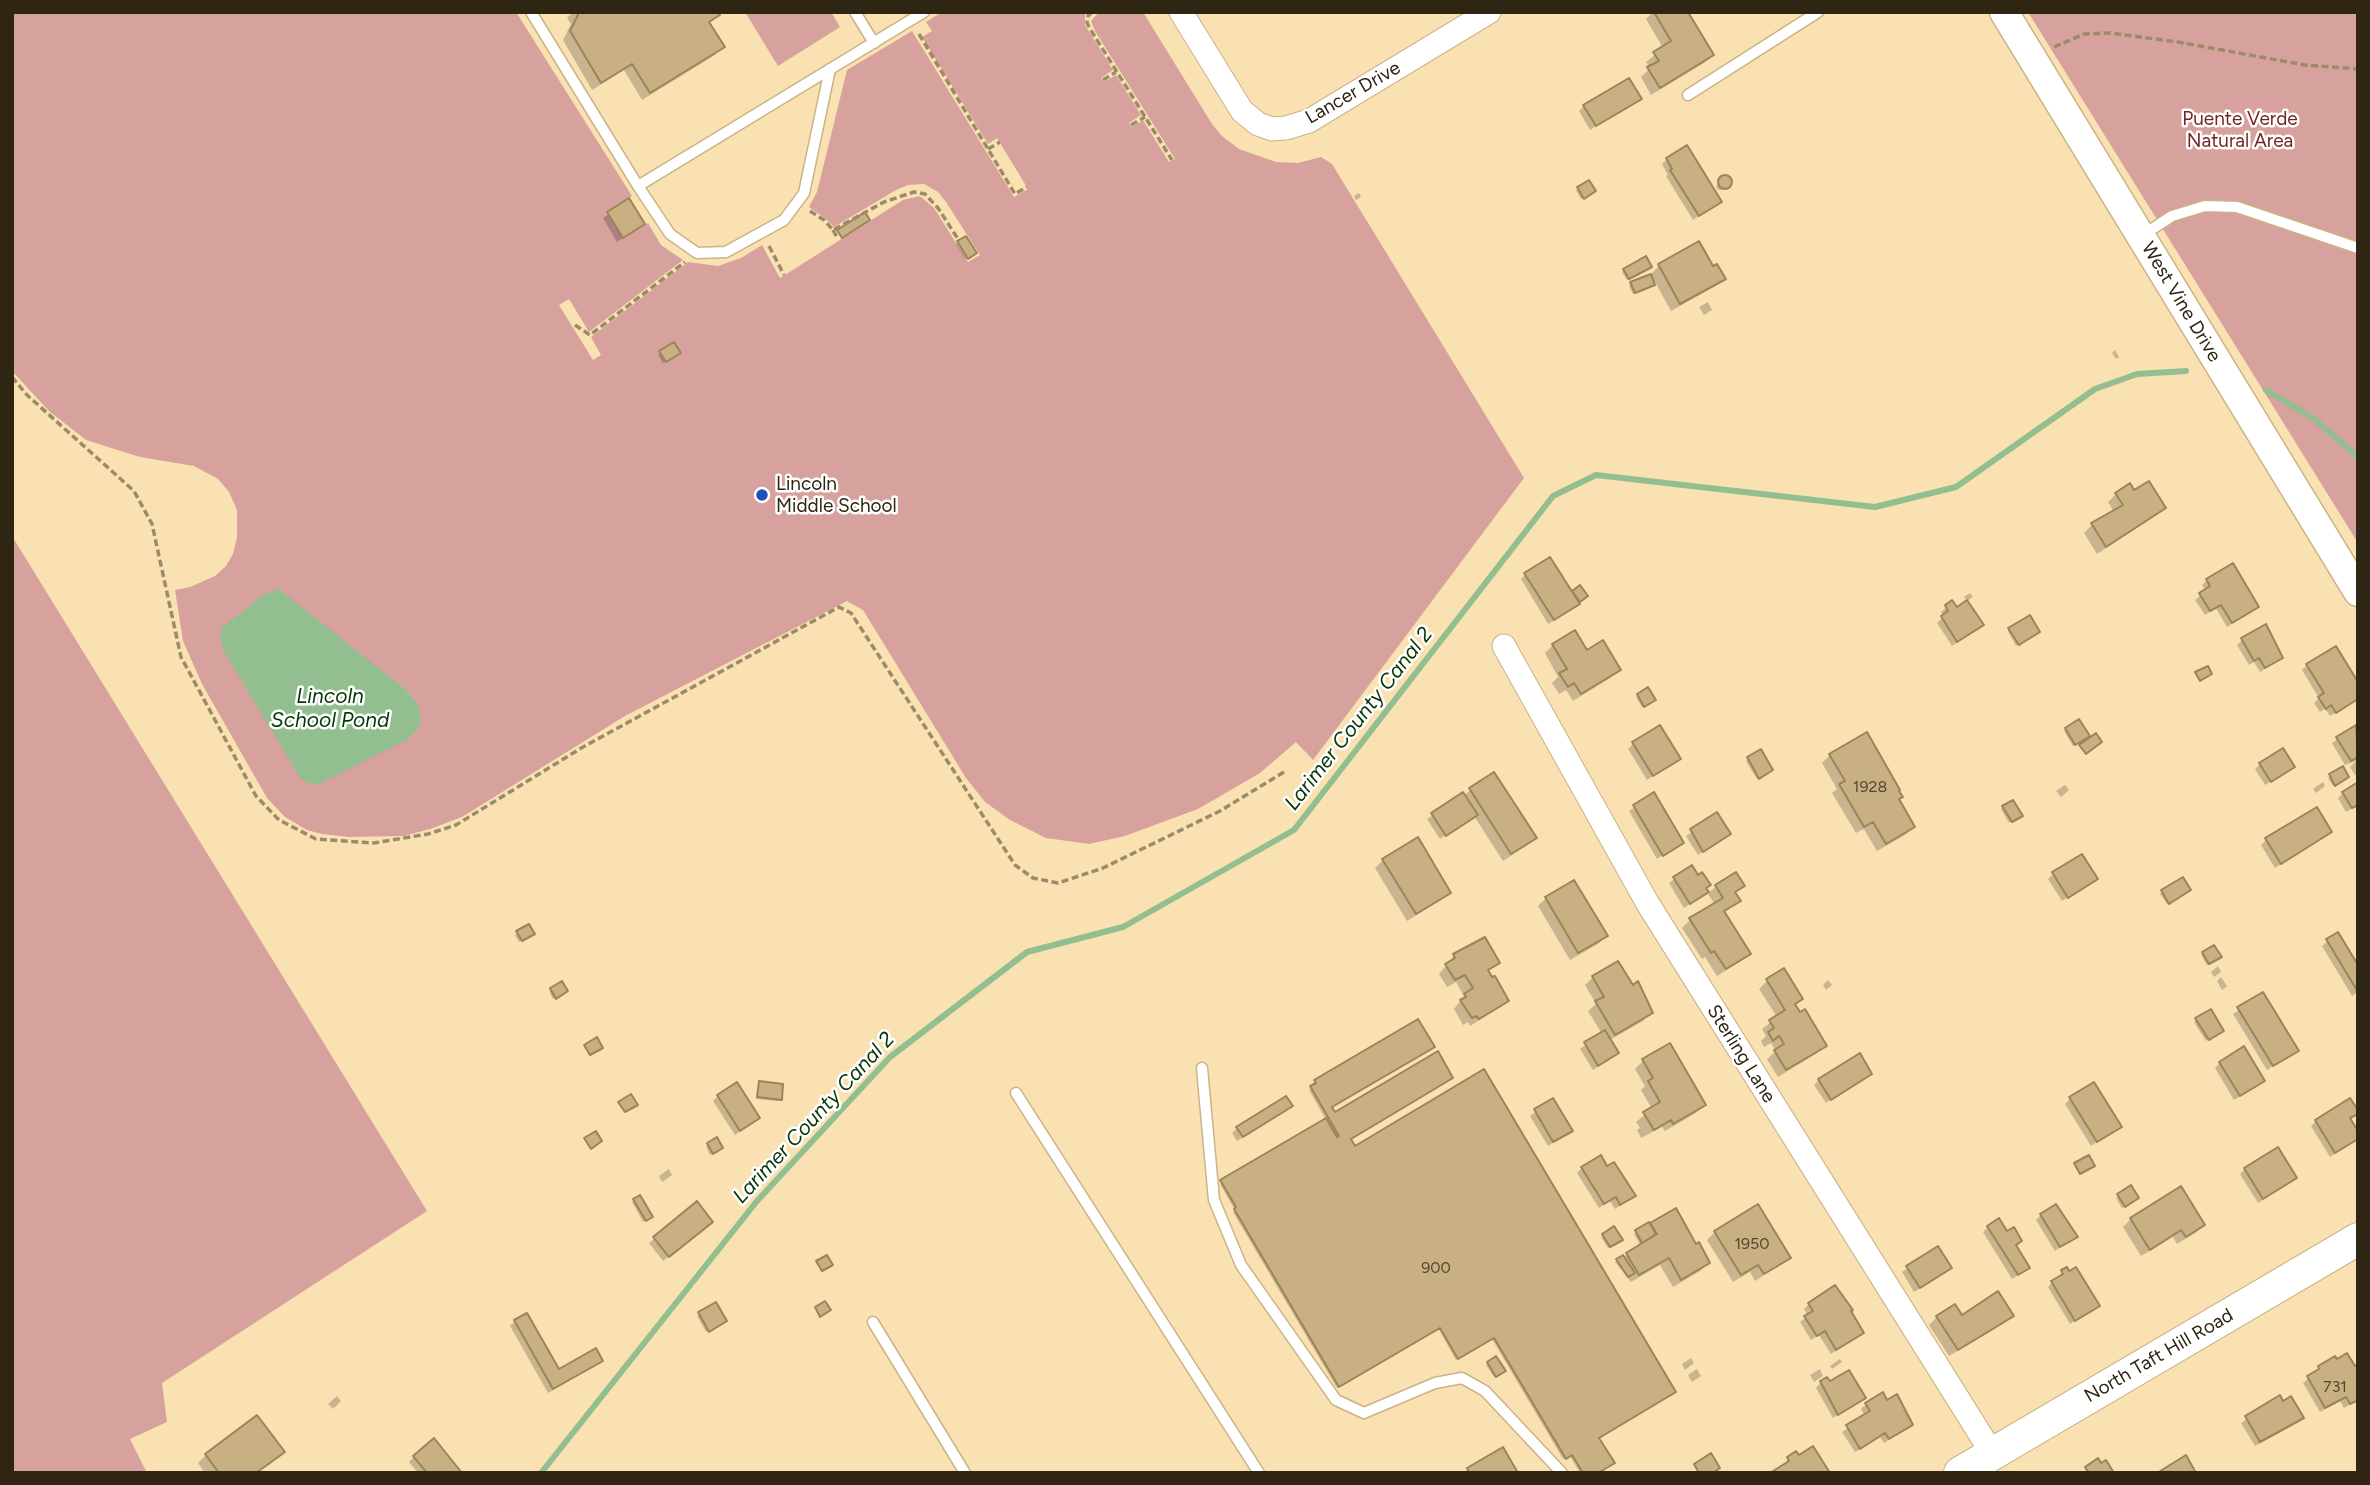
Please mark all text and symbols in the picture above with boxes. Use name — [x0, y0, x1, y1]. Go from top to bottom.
street label: Lancer Drive — [1301, 57, 1405, 129]
park label: Puente Verde Natural Area — [2182, 108, 2298, 152]
street label: West Vine Drive — [2136, 238, 2226, 366]
place label: Lincoln Middle School — [776, 473, 897, 517]
marker: Lincoln Middle School — [754, 487, 770, 503]
water label: Larimer County Canal 2 — [1280, 623, 1438, 815]
water label: Lincoln School Pond — [271, 684, 389, 734]
house number: 1928 — [1853, 777, 1887, 797]
street label: Sterling Lane — [1702, 1001, 1780, 1107]
water label: Larimer County Canal 2 — [728, 1027, 900, 1209]
house number: 1950 — [1734, 1234, 1770, 1254]
house number: 900 — [1421, 1258, 1451, 1278]
street label: North Taft Hill Road — [2081, 1304, 2237, 1408]
house number: 731 — [2323, 1377, 2347, 1397]

